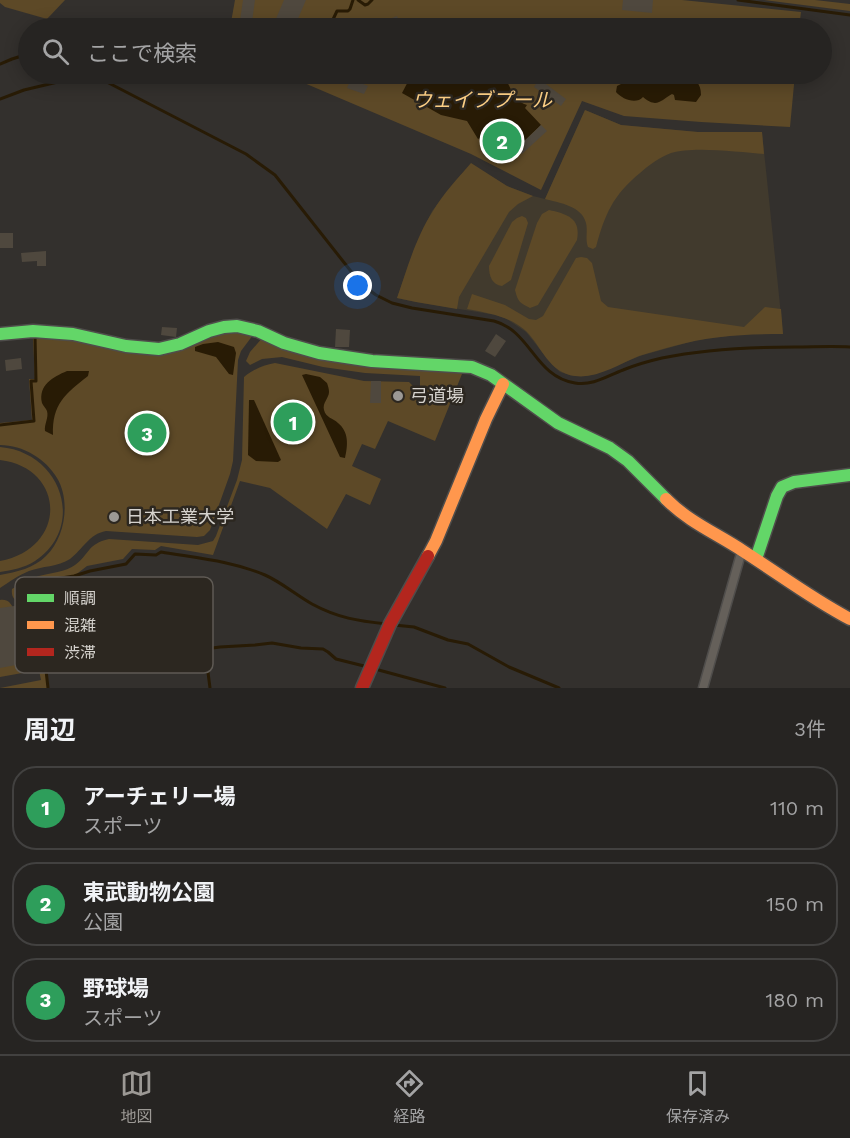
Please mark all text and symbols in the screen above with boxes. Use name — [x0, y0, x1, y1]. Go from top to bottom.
search box — [18, 18, 832, 84]
icon: search — [39, 35, 72, 68]
text: ここで検索 — [87, 41, 197, 66]
water label: ウェイブプール — [412, 88, 553, 112]
pin: 2 — [482, 118, 522, 164]
your location — [343, 271, 372, 300]
place label: 弓道場 — [410, 385, 464, 406]
marker: 弓道場 — [391, 389, 405, 403]
pin: 1 — [274, 400, 312, 444]
pin: 3 — [128, 410, 166, 456]
place label: 日本工業大学 — [126, 506, 234, 527]
marker: 日本工業大学 — [107, 510, 121, 524]
legend — [15, 577, 213, 673]
text: 順調 — [64, 589, 96, 608]
text: 混雑 — [64, 616, 96, 635]
text: 渋滞 — [64, 643, 96, 662]
text: 周辺 — [24, 715, 76, 745]
text: 3件 — [794, 717, 826, 741]
text: アーチェリー場 — [83, 784, 236, 809]
text: 1 — [41, 796, 50, 820]
text: 110 m — [770, 796, 824, 820]
text: スポーツ — [83, 814, 163, 838]
text: 東武動物公園 — [83, 880, 215, 905]
text: 2 — [40, 892, 51, 916]
text: 150 m — [766, 892, 824, 916]
text: 公園 — [83, 910, 123, 934]
text: 野球場 — [83, 976, 149, 1001]
text: 3 — [40, 988, 51, 1012]
text: 180 m — [766, 988, 824, 1012]
text: スポーツ — [83, 1006, 163, 1030]
tab: 地図 — [120, 1067, 153, 1127]
tab: 経路 — [393, 1067, 426, 1127]
tab: 保存済み — [666, 1067, 730, 1127]

